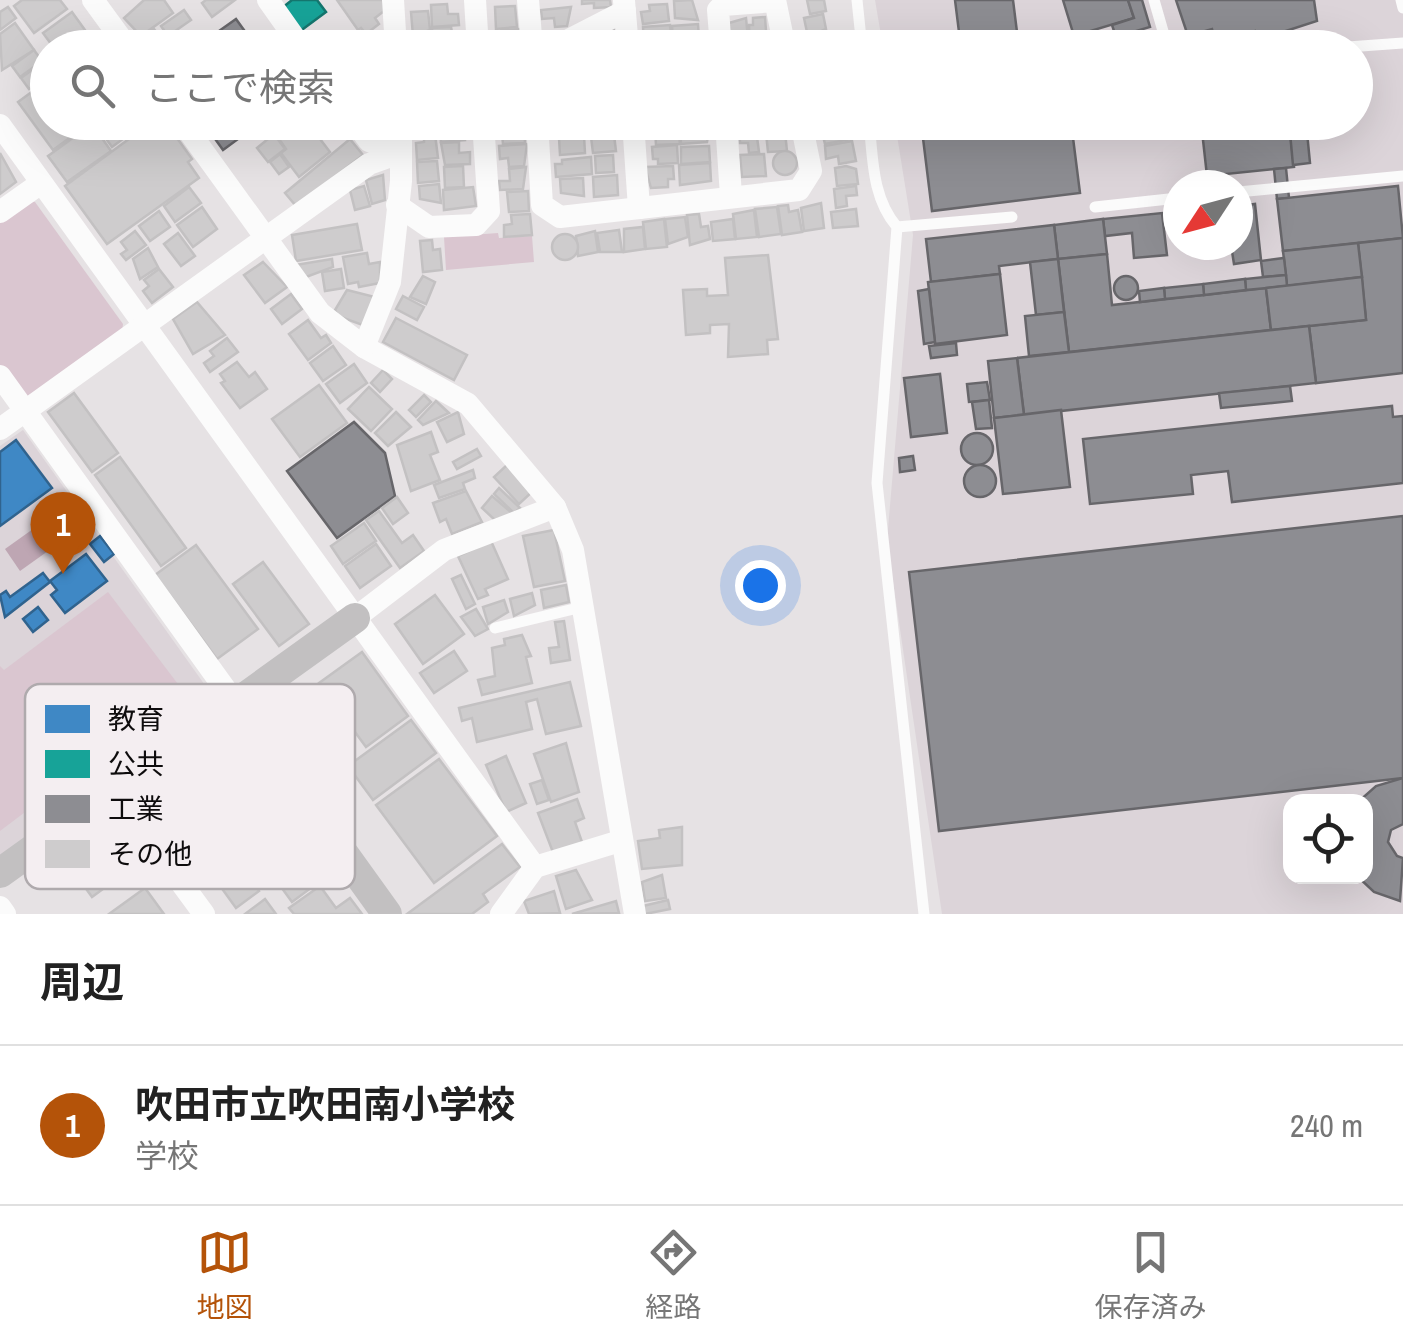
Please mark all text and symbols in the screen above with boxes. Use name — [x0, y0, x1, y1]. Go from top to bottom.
search box — [30, 30, 1373, 140]
icon: search — [65, 58, 120, 113]
text: ここで検索 — [145, 62, 335, 113]
north arrow — [1163, 170, 1253, 260]
pin: 1 — [30, 492, 96, 574]
your location — [735, 560, 786, 611]
legend — [25, 684, 355, 889]
text: 教育 — [108, 700, 164, 738]
text: 公共 — [108, 745, 164, 783]
text: 工業 — [108, 790, 164, 828]
map controls — [1283, 794, 1373, 884]
button: locate — [1283, 794, 1373, 884]
text: その他 — [108, 835, 192, 873]
text: 周辺 — [40, 954, 124, 1010]
text: 吹田市立吹田南小学校 — [135, 1079, 515, 1130]
text: 1 — [65, 1104, 80, 1147]
text: 240 m — [1290, 1104, 1363, 1147]
text: 学校 — [135, 1134, 199, 1177]
tab: 地図 — [196, 1225, 253, 1326]
tab: 経路 — [645, 1225, 702, 1326]
tab: 保存済み — [1094, 1225, 1207, 1326]

